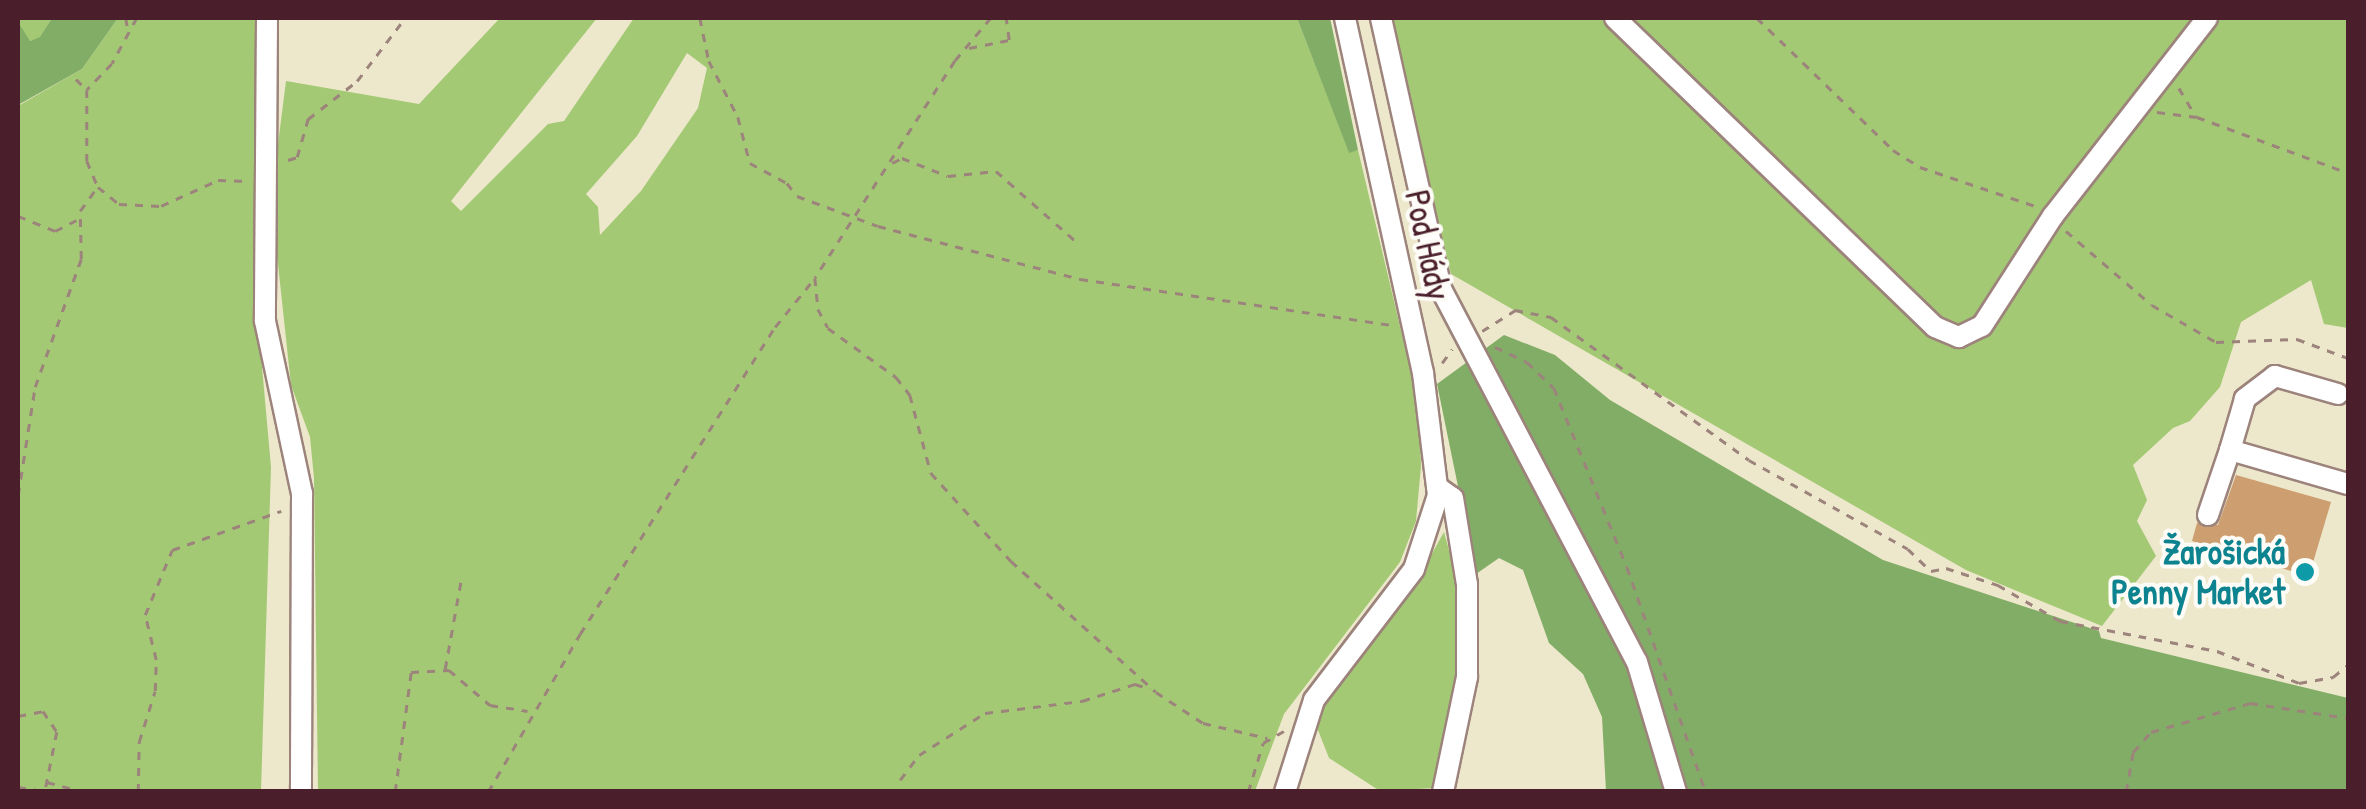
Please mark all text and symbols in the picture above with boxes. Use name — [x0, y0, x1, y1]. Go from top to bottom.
street label: Pod Hády — [1396, 186, 1460, 304]
place label: Žarošická Penny Market — [2111, 531, 2285, 613]
marker: Žarošická Penny Market — [2294, 561, 2316, 583]

